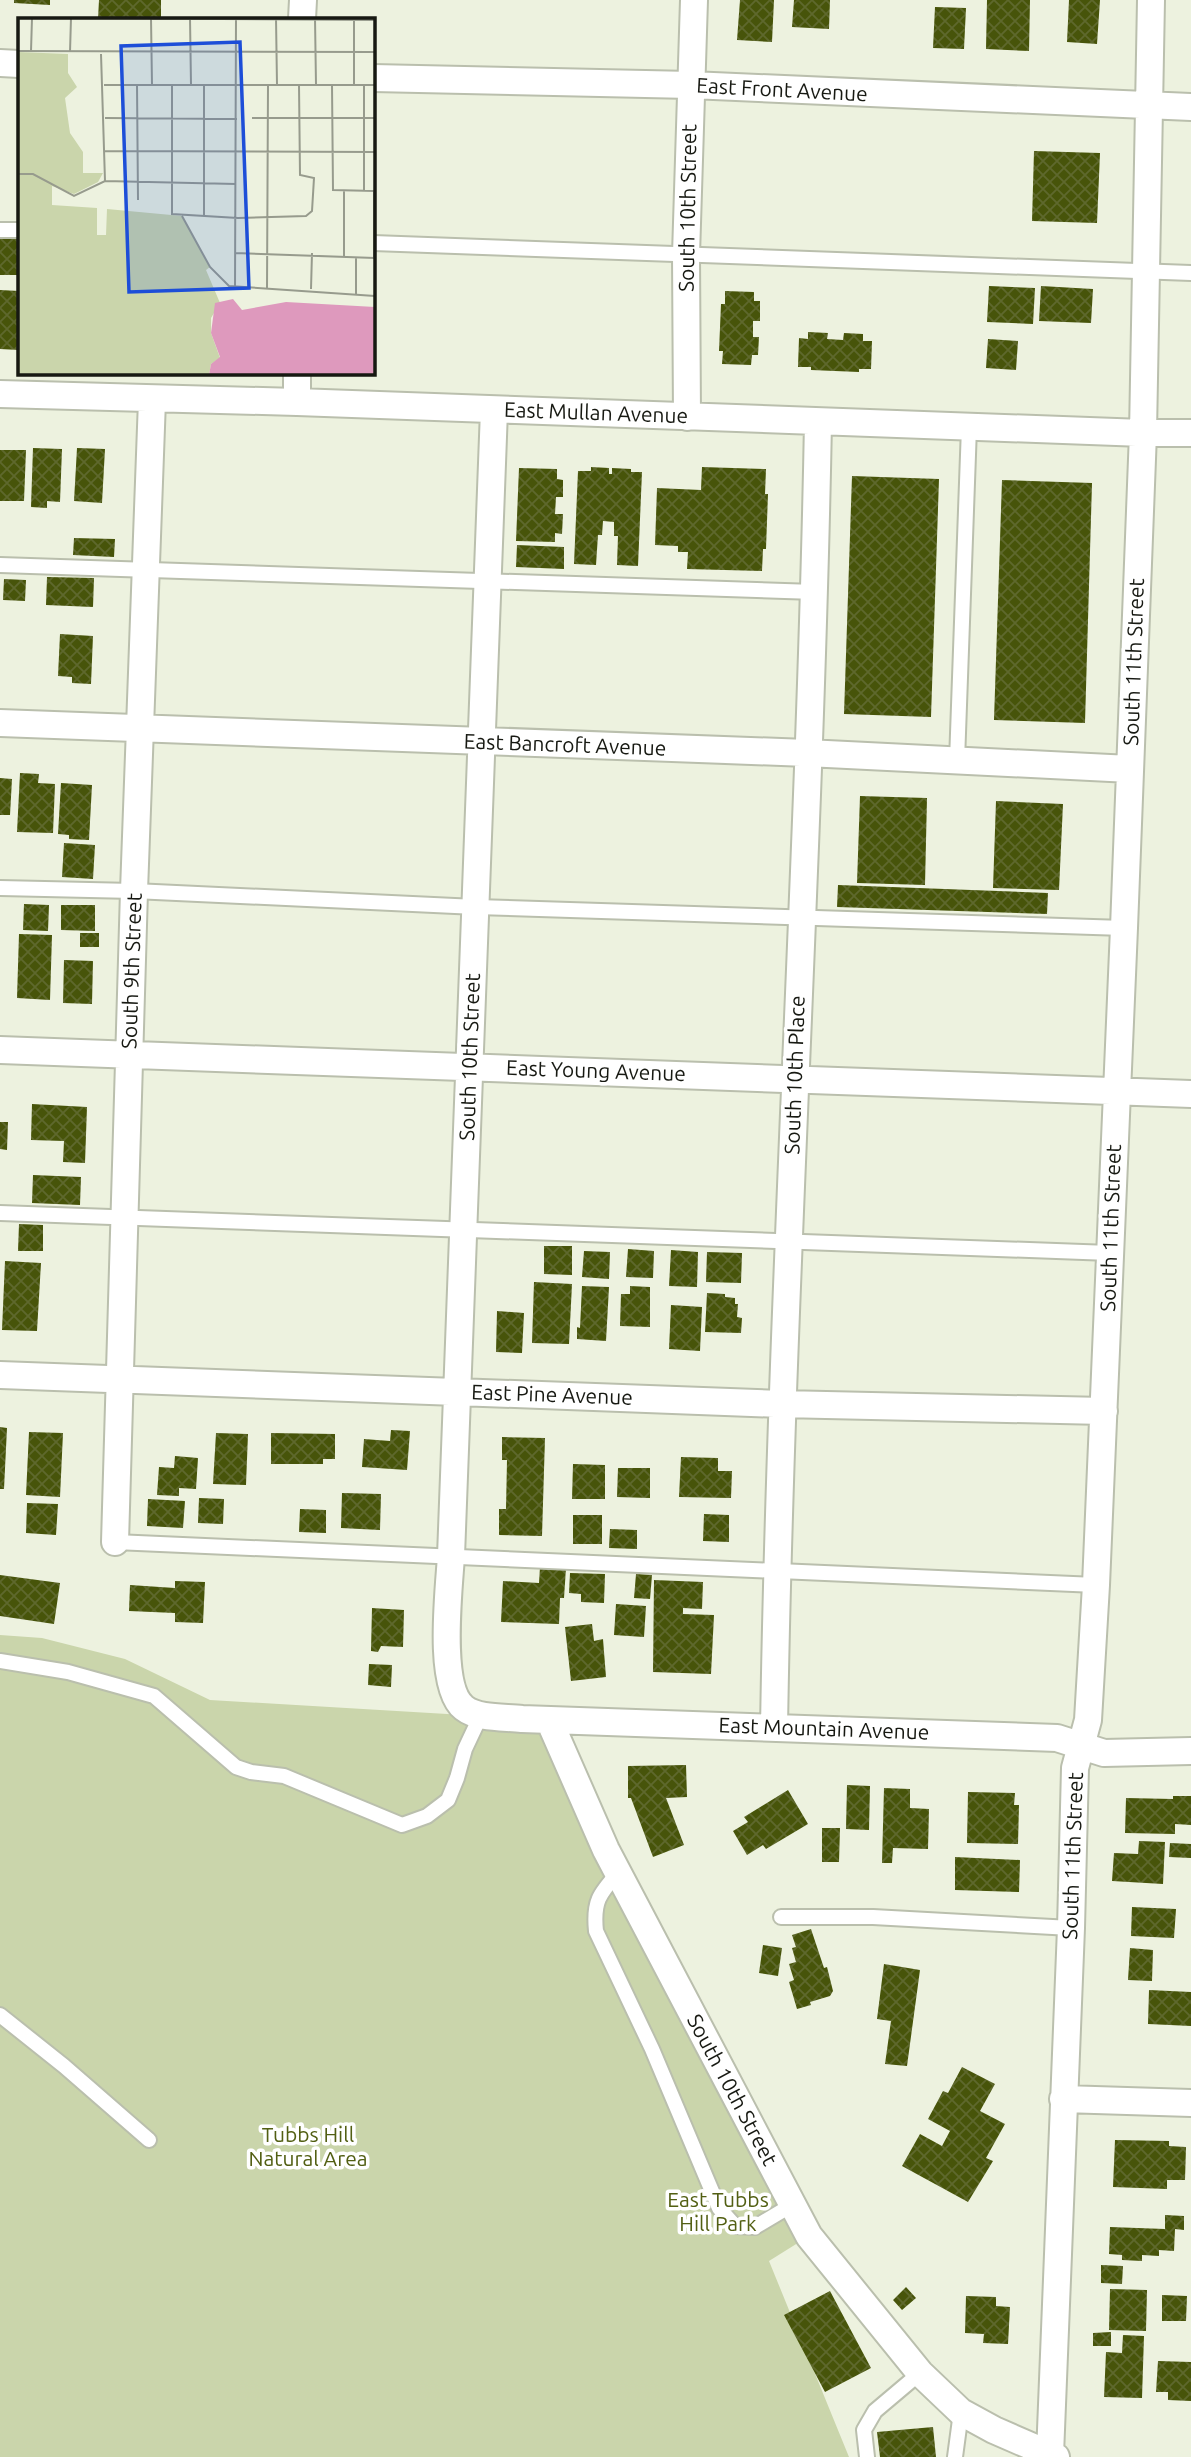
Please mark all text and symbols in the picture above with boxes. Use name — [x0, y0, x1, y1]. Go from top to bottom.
inset map — [18, 18, 374, 374]
street label: East Front Avenue — [696, 73, 868, 105]
street label: South 10th Street — [674, 124, 700, 292]
street label: East Mullan Avenue — [503, 397, 689, 427]
street label: South 11th Street — [1118, 578, 1148, 746]
street label: East Bancroft Avenue — [463, 728, 667, 760]
street label: South 9th Street — [116, 893, 146, 1049]
street label: South 10th Street — [454, 973, 484, 1141]
street label: South 10th Place — [779, 995, 809, 1155]
street label: East Young Avenue — [506, 1055, 686, 1085]
street label: South 11th Street — [1095, 1144, 1125, 1312]
street label: East Pine Avenue — [471, 1379, 633, 1409]
street label: East Mountain Avenue — [718, 1712, 930, 1744]
street label: South 11th Street — [1057, 1772, 1087, 1940]
street label: South 10th Street — [683, 2010, 783, 2169]
park label: Tubbs Hill Natural Area — [248, 2122, 368, 2170]
park label: East Tubbs Hill Park — [667, 2187, 769, 2235]

